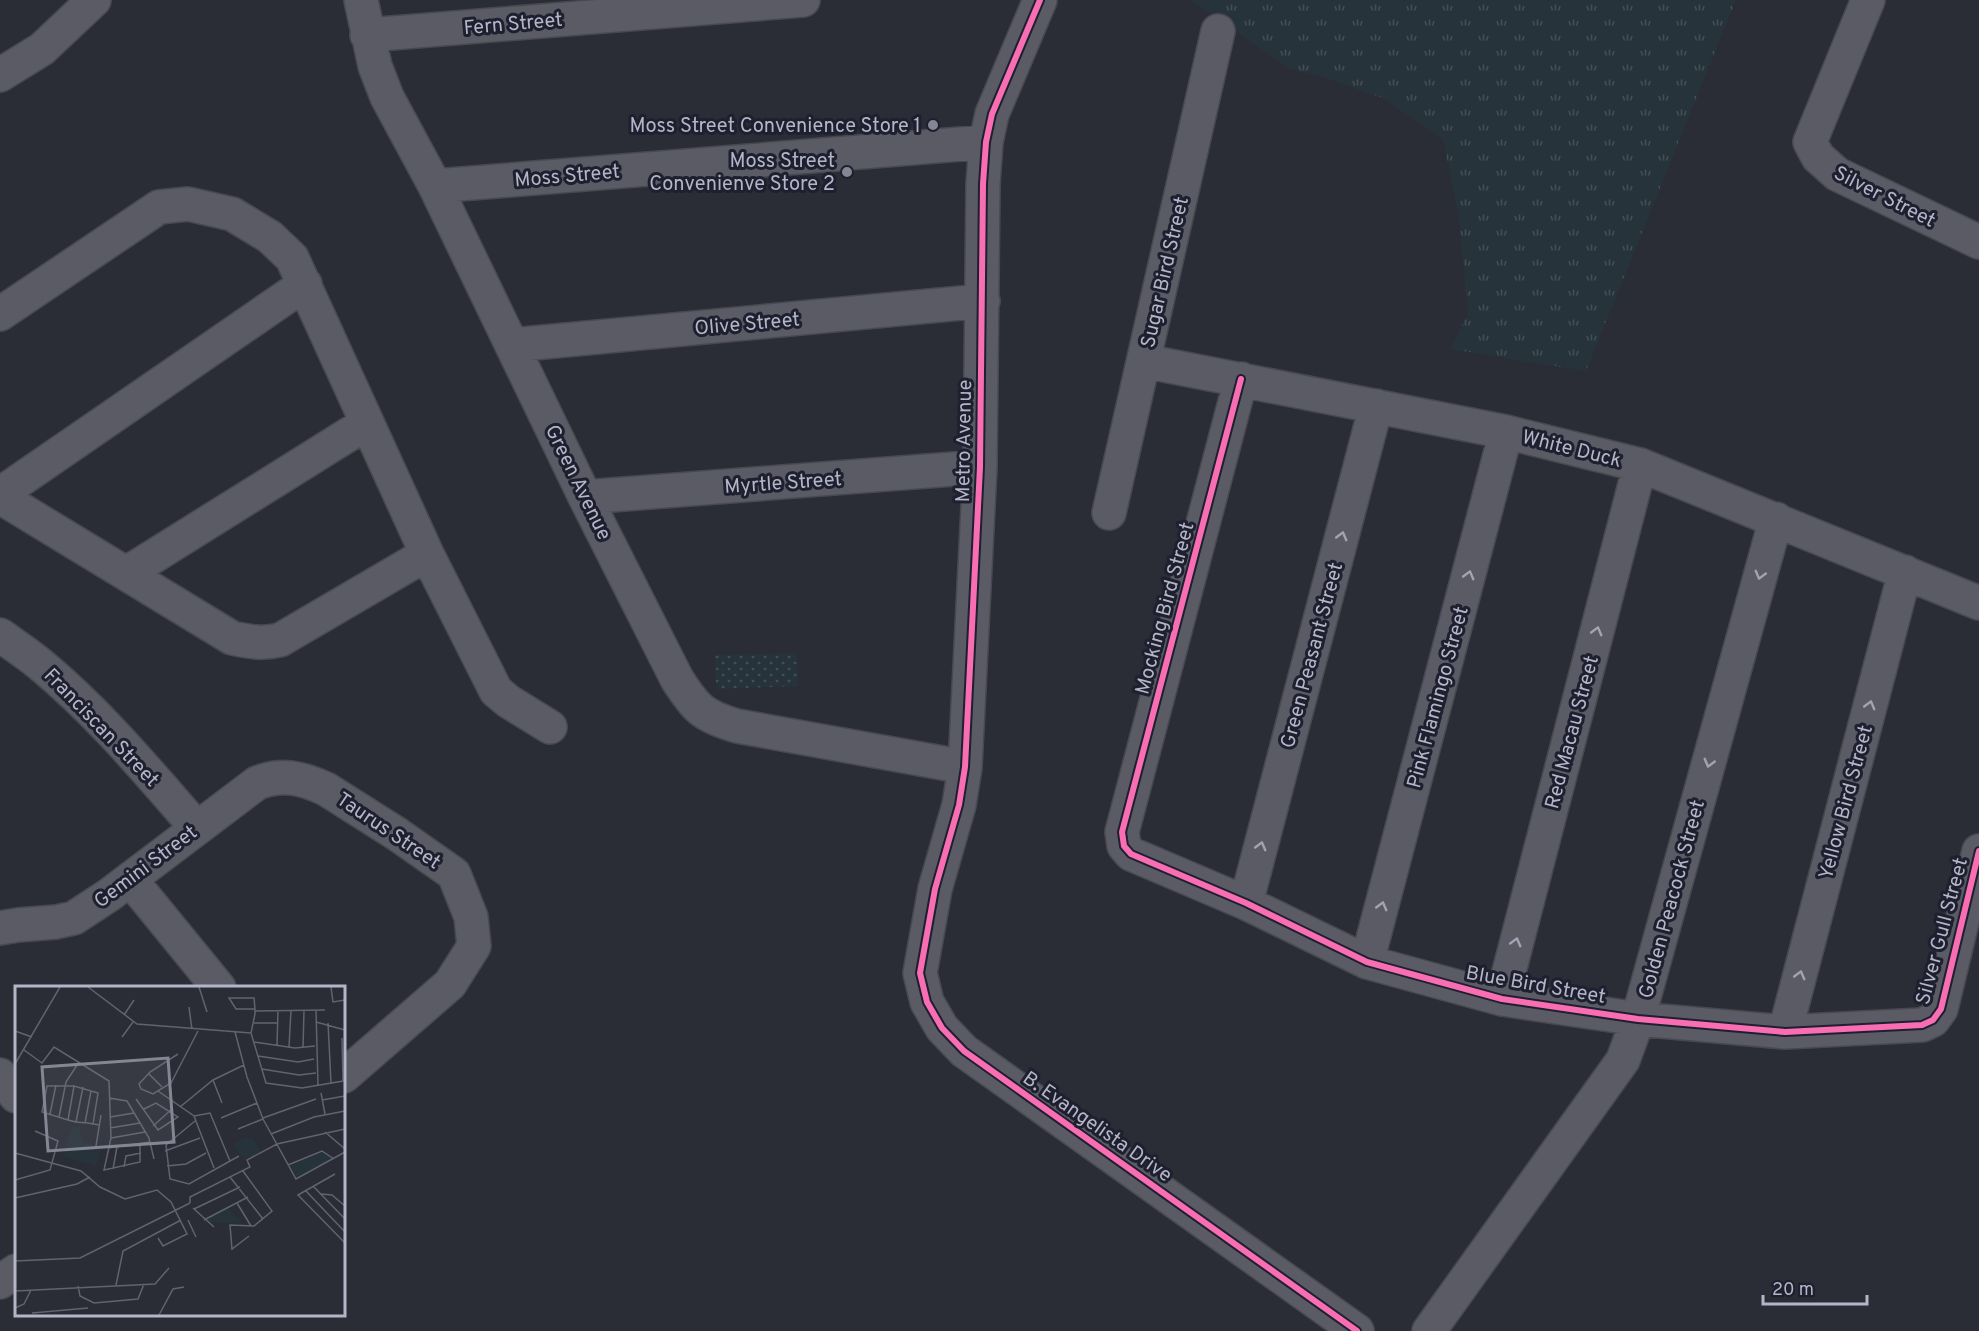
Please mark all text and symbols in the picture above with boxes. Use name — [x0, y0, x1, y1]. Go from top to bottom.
street label: Fern Street — [463, 8, 564, 42]
place label: Moss Street Convenience Store 1 — [629, 114, 921, 140]
marker: Moss Street Convenience Store 1 — [926, 118, 940, 132]
place label: Moss Street Convenienve Store 2 — [649, 149, 835, 198]
street label: Moss Street — [513, 159, 621, 195]
street label: Silver Street — [1829, 161, 1939, 235]
marker: Moss Street Convenienve Store 2 — [840, 165, 854, 179]
street label: Sugar Bird Street — [1136, 194, 1196, 351]
street label: Olive Street — [693, 307, 801, 343]
street label: Metro Avenue — [951, 379, 979, 503]
street label: Green Avenue — [538, 421, 616, 545]
street label: White Duck — [1519, 425, 1624, 475]
street label: Myrtle Street — [723, 467, 843, 501]
street label: Mocking Bird Street — [1130, 520, 1201, 698]
one-way arrow — [1335, 531, 1348, 541]
street label: Green Peasant Street — [1276, 560, 1350, 751]
one-way arrow — [1462, 570, 1474, 581]
one-way arrow — [1755, 570, 1768, 580]
street label: Pink Flamingo Street — [1402, 604, 1476, 791]
one-way arrow — [1590, 626, 1602, 637]
street label: Red Macau Street — [1540, 653, 1606, 812]
street label: Franciscan Street — [37, 663, 164, 793]
one-way arrow — [1863, 700, 1876, 710]
street label: Yellow Bird Street — [1814, 723, 1880, 882]
one-way arrow — [1703, 758, 1716, 768]
street label: Taurus Street — [331, 787, 445, 876]
street label: Golden Peacock Street — [1634, 797, 1712, 1002]
street label: Gemini Street — [89, 820, 203, 915]
one-way arrow — [1254, 842, 1266, 852]
street label: Silver Gull Street — [1911, 855, 1975, 1008]
one-way arrow — [1375, 901, 1388, 911]
one-way arrow — [1509, 937, 1522, 947]
street label: Blue Bird Street — [1464, 961, 1608, 1011]
one-way arrow — [1792, 970, 1805, 980]
inset map — [15, 986, 345, 1316]
street label: B. Evangelista Drive — [1017, 1066, 1177, 1189]
scale bar — [1763, 1268, 1866, 1306]
text: 20 m — [1772, 1279, 1814, 1302]

